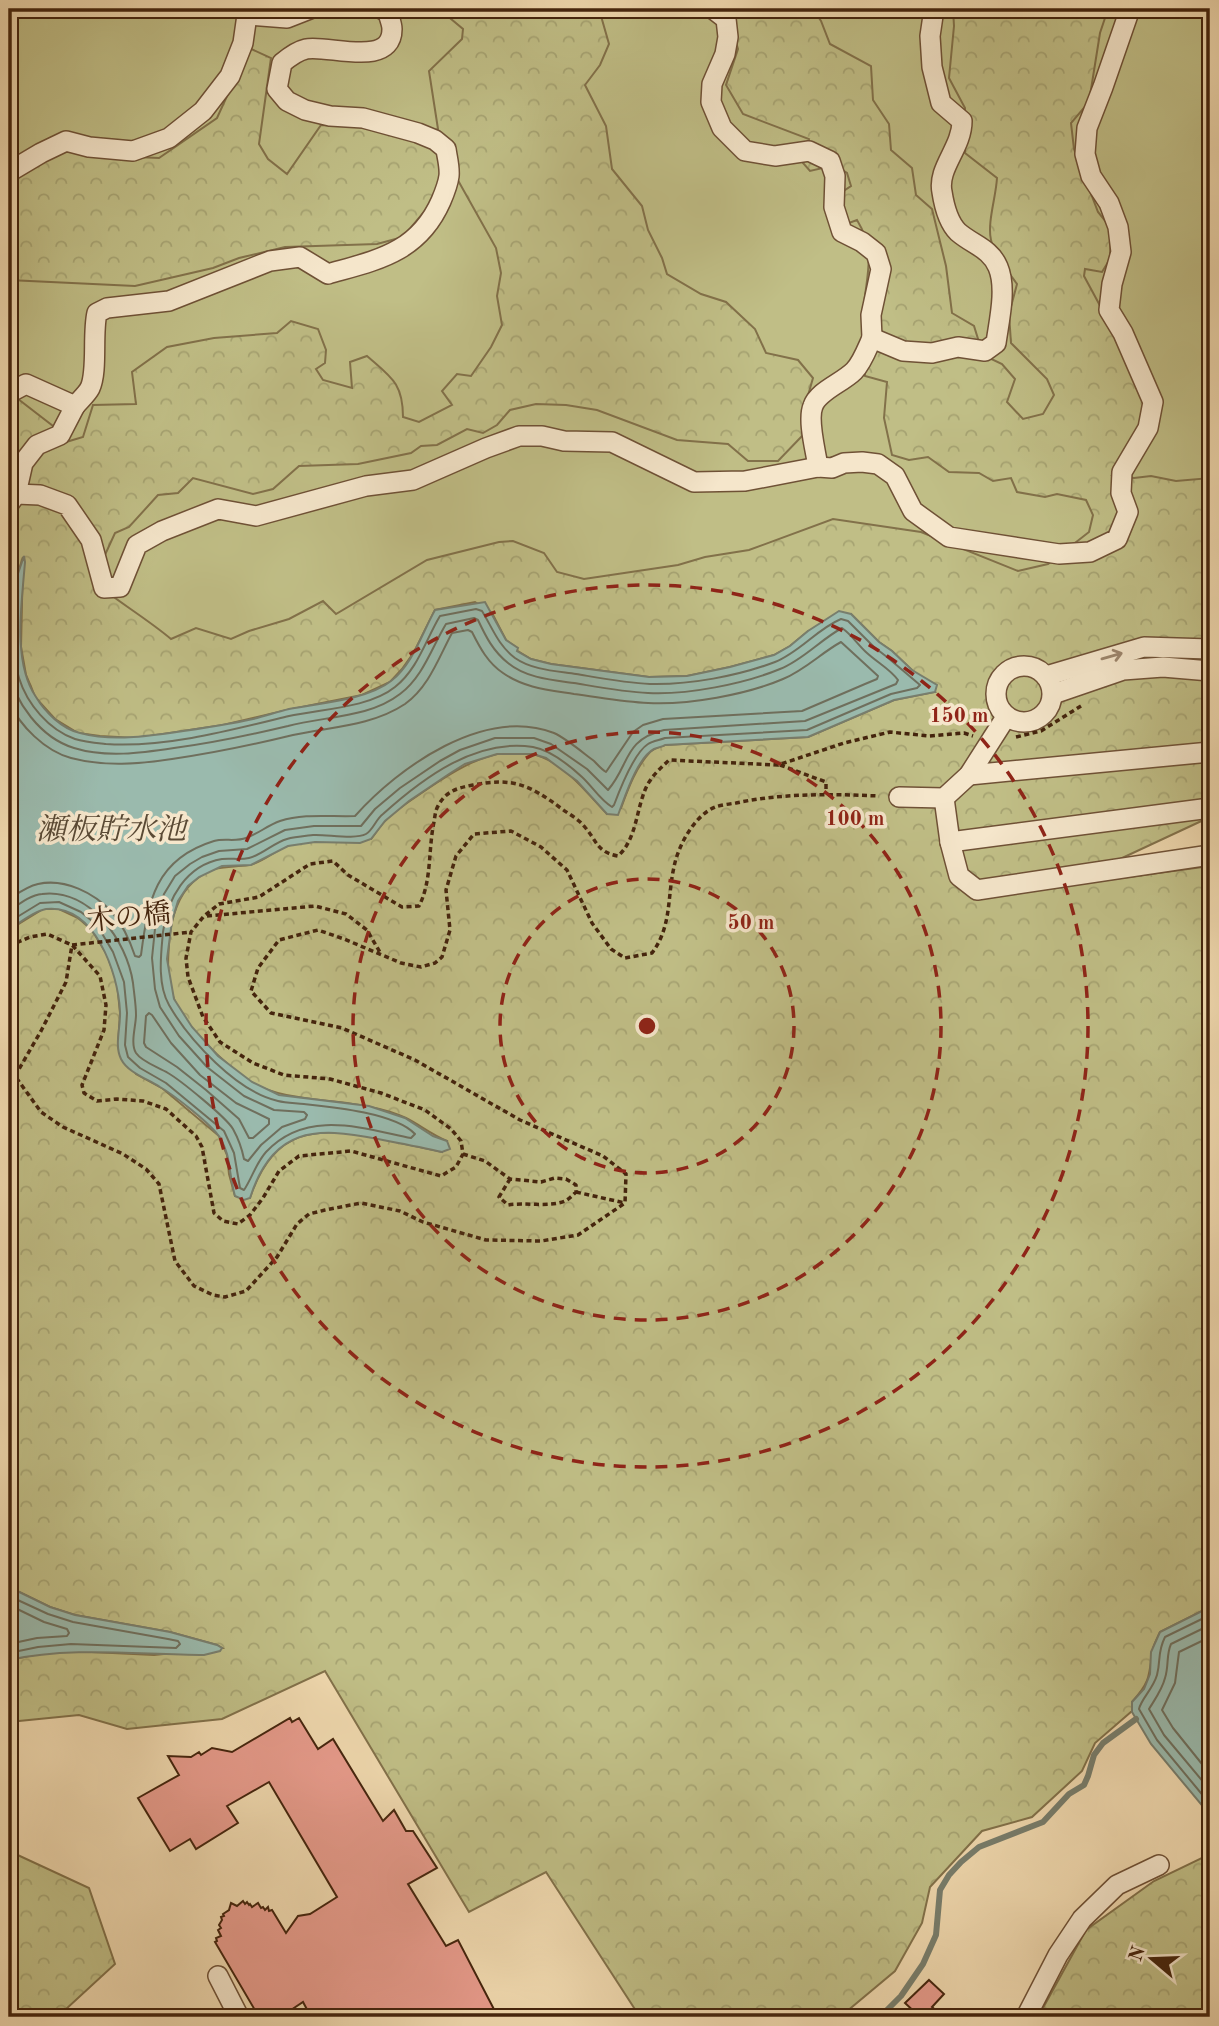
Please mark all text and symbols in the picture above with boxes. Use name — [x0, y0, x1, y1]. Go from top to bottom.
one-way arrow — [1100, 649, 1122, 662]
text: 150 m — [929, 706, 989, 727]
text: 100 m — [825, 809, 885, 830]
water label: 瀬板貯水池 — [36, 813, 189, 846]
street label: 木の橋 — [85, 898, 172, 937]
text: 50 m — [727, 913, 775, 934]
centre of rings — [635, 1014, 659, 1038]
north arrow — [1118, 1924, 1188, 1994]
text: N — [1127, 1944, 1150, 1964]

